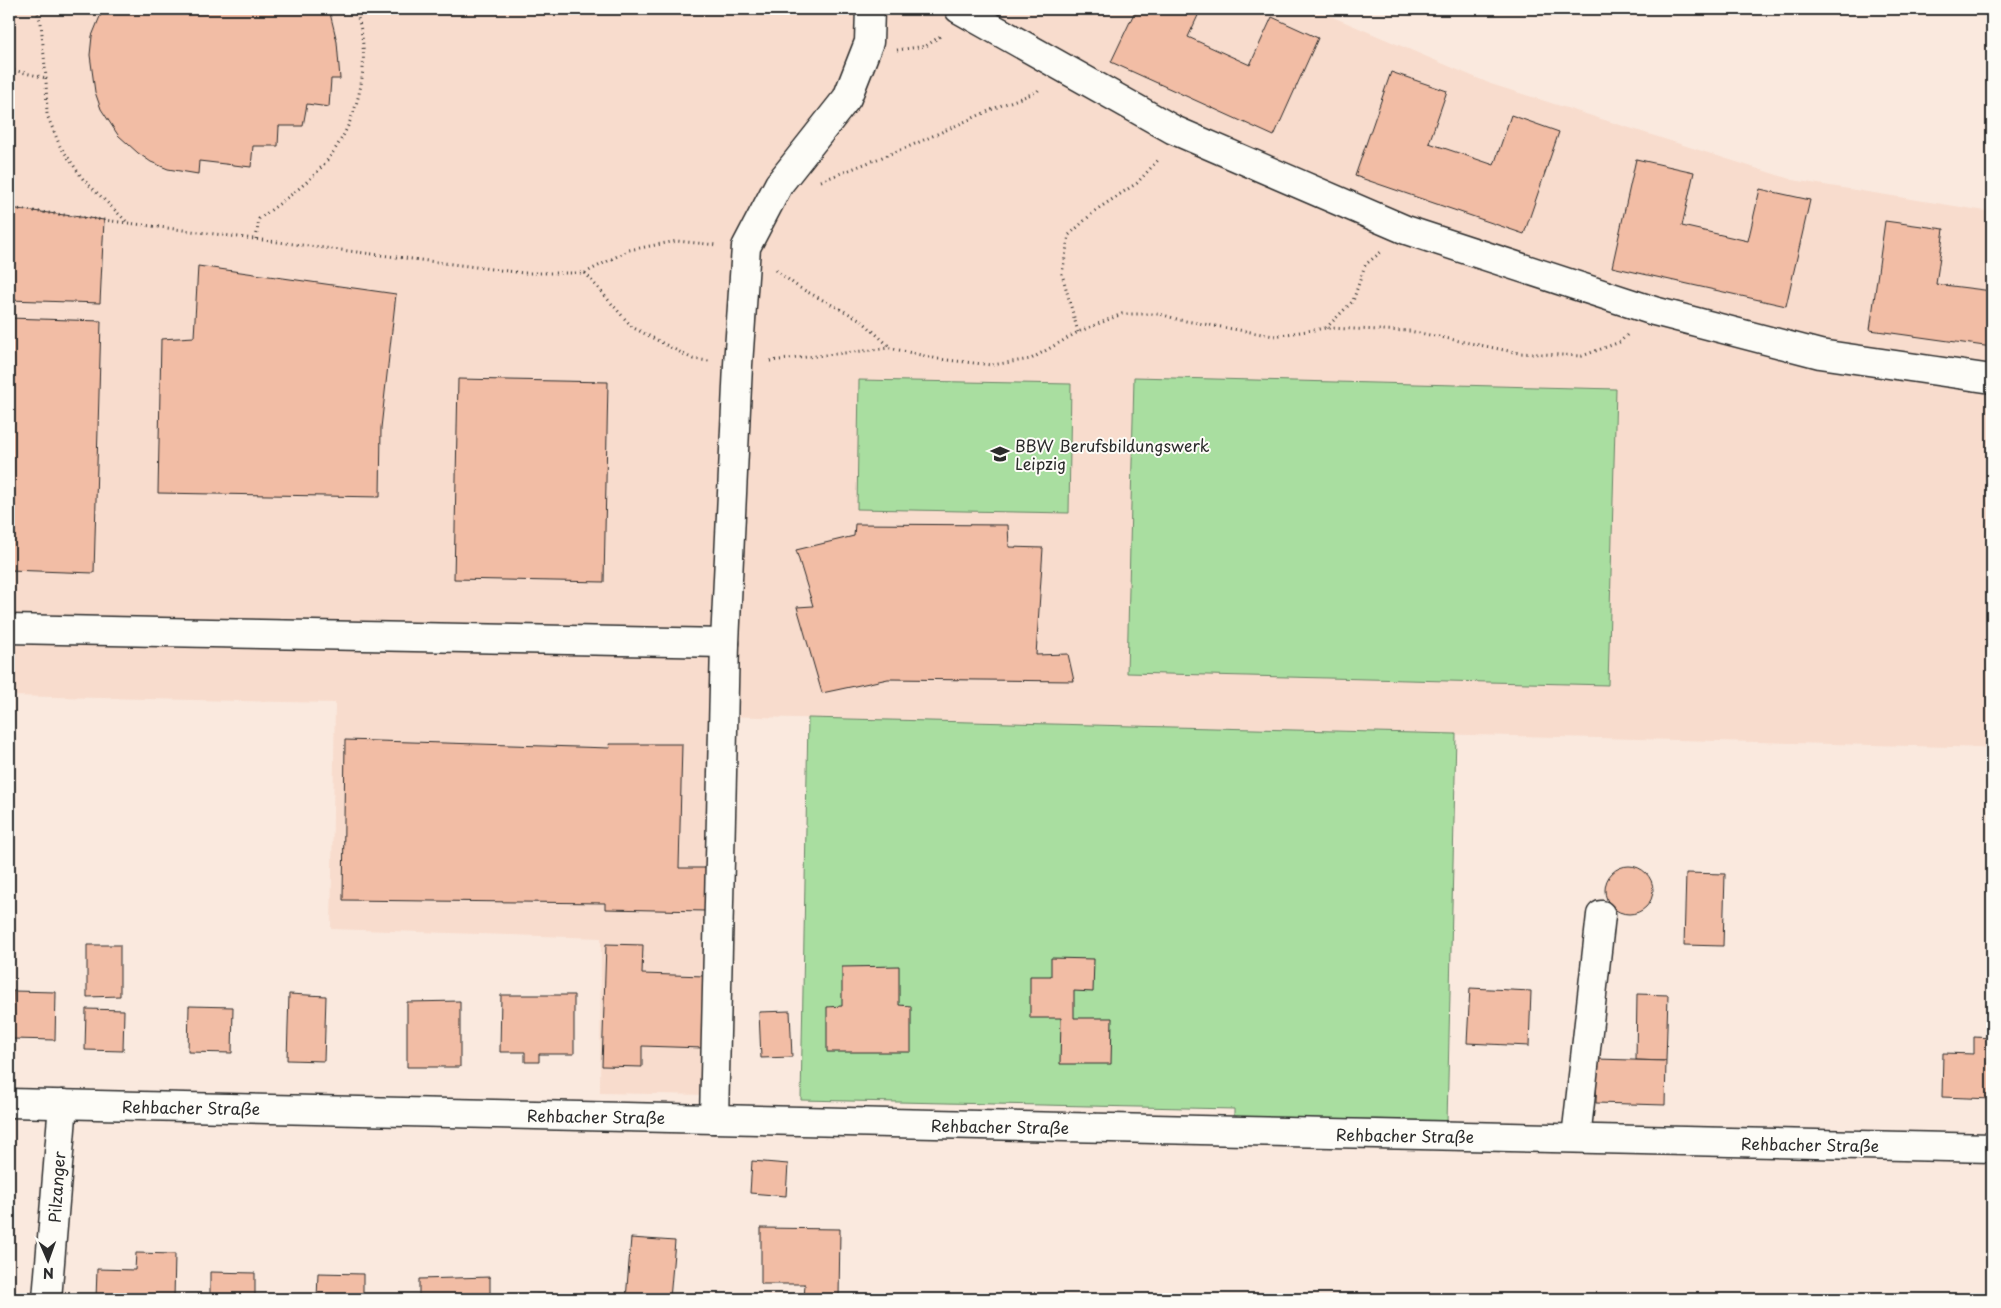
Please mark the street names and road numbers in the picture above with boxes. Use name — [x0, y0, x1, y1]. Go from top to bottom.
street label: Rehbacher Straße — [122, 1094, 260, 1120]
street label: Rehbacher Straße — [527, 1103, 665, 1129]
street label: Rehbacher Straße — [931, 1113, 1069, 1139]
street label: Rehbacher Straße — [1336, 1122, 1474, 1148]
street label: Rehbacher Straße — [1741, 1131, 1879, 1157]
street label: Pilzanger — [42, 1150, 71, 1224]

